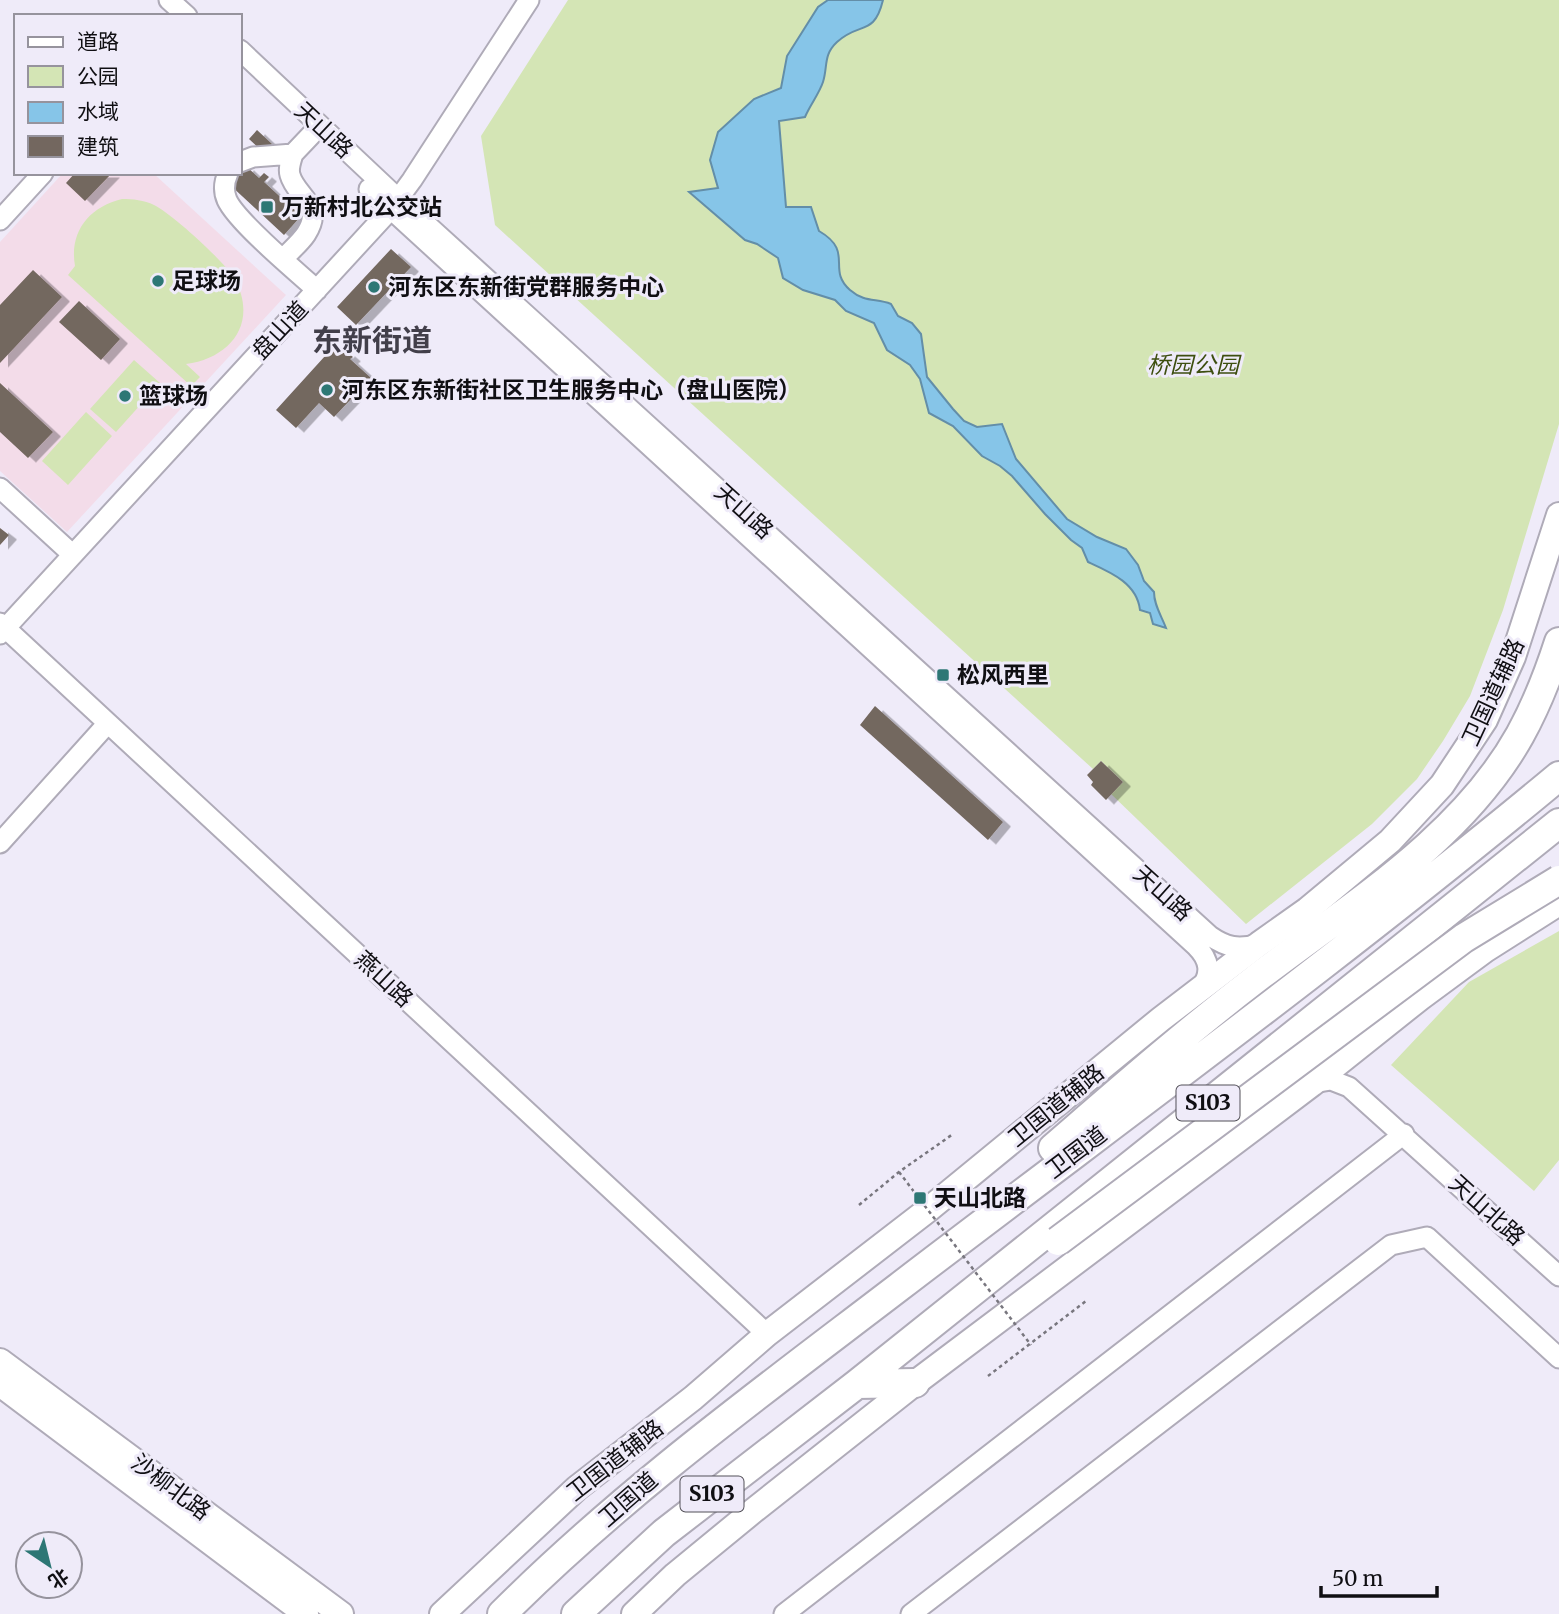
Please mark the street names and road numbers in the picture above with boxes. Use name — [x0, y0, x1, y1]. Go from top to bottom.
street label: 天山路 — [289, 96, 359, 164]
street label: 盘山道 — [246, 295, 314, 365]
street label: 天山路 — [709, 477, 780, 544]
street label: 卫国道辅路 — [1455, 634, 1530, 750]
street label: 天山路 — [1128, 859, 1199, 926]
street label: 燕山路 — [349, 945, 419, 1013]
street label: 卫国道辅路 — [1003, 1058, 1109, 1152]
road number: S103 — [1176, 1086, 1240, 1120]
street label: 卫国道 — [1040, 1120, 1112, 1184]
street label: 天山北路 — [1443, 1168, 1531, 1251]
street label: 卫国道辅路 — [561, 1414, 669, 1506]
street label: 沙柳北路 — [126, 1447, 217, 1526]
street label: 卫国道 — [593, 1466, 663, 1532]
road number: S103 — [680, 1476, 744, 1512]

